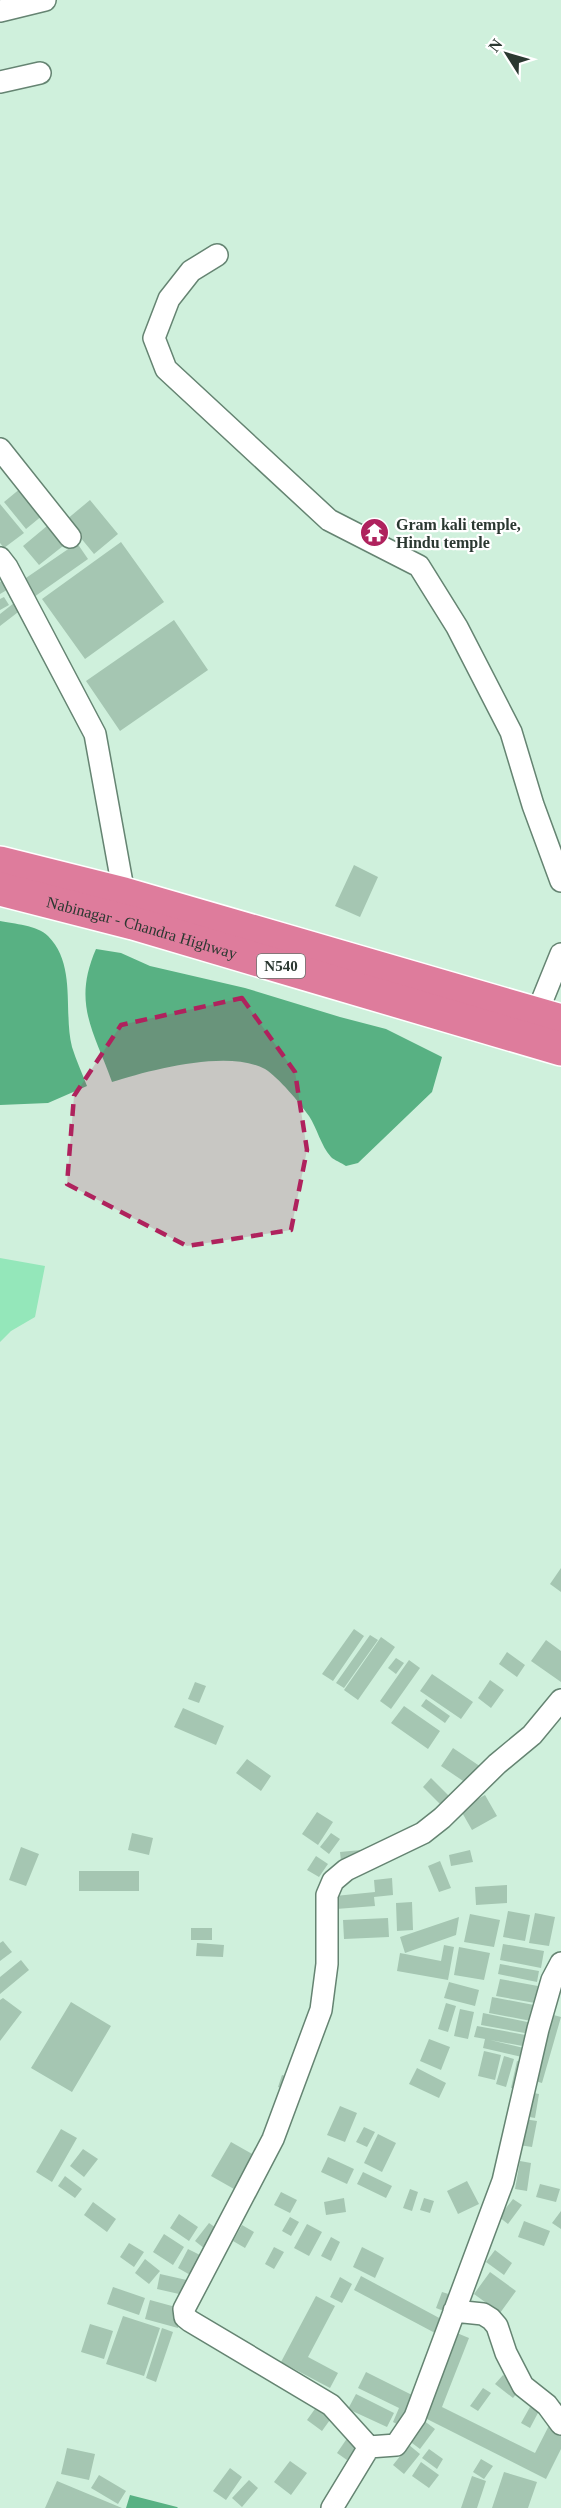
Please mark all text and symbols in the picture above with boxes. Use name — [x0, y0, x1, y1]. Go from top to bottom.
north arrow — [477, 24, 537, 84]
text: N — [485, 35, 506, 55]
place label: Gram kali temple, Hindu temple — [396, 516, 521, 552]
temple icon: Gram kali temple, Hindu temple — [359, 517, 391, 549]
street label: Nabinagar - Chandra Highway — [45, 893, 239, 963]
road number: N540 — [257, 954, 305, 978]

